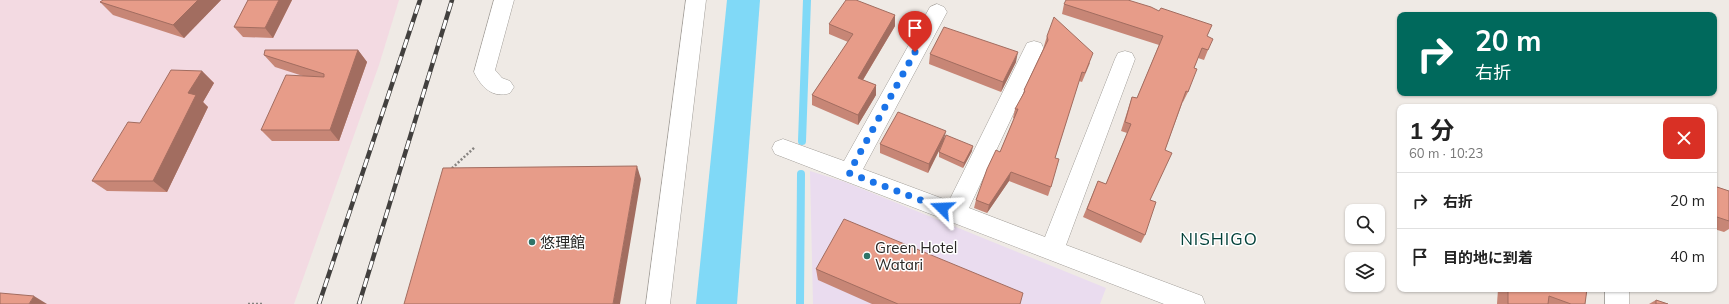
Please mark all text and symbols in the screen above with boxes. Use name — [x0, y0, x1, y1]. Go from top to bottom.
pin — [898, 11, 932, 52]
icon: arrive — [904, 17, 926, 39]
text: 20 m — [1475, 23, 1541, 58]
icon: right — [1409, 28, 1461, 80]
text: 右折 — [1475, 61, 1511, 84]
text: 1 分 — [1409, 115, 1454, 145]
button: close — [1663, 117, 1705, 159]
text: 60 m · 10:23 — [1409, 145, 1483, 161]
position arrow — [921, 187, 963, 229]
icon: right — [1409, 190, 1431, 212]
text: 20 m — [1670, 191, 1705, 210]
text: 右折 — [1443, 192, 1473, 211]
map controls — [1345, 204, 1385, 292]
button: search — [1345, 204, 1385, 244]
district label: NISHIGO — [1180, 228, 1258, 249]
place label: 悠理館 — [540, 233, 585, 252]
marker: 悠理館 — [527, 237, 537, 247]
place label: Green Hotel Watari — [875, 238, 957, 274]
icon: arrive — [1409, 246, 1431, 268]
text: 40 m — [1670, 247, 1705, 266]
text: 目的地に到着 — [1443, 248, 1533, 267]
marker: Green Hotel Watari — [862, 251, 872, 261]
button: layers — [1345, 252, 1385, 292]

